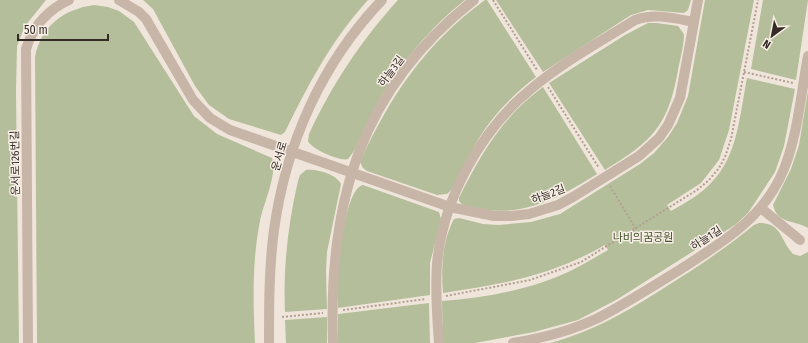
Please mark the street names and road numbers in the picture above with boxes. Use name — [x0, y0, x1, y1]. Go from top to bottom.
street label: 하늘3길 — [376, 53, 407, 89]
street label: 운서로126번길 — [8, 130, 23, 196]
street label: 운서로 — [269, 140, 290, 173]
street label: 하늘2길 — [529, 182, 567, 207]
street label: 하늘1길 — [688, 224, 724, 253]

